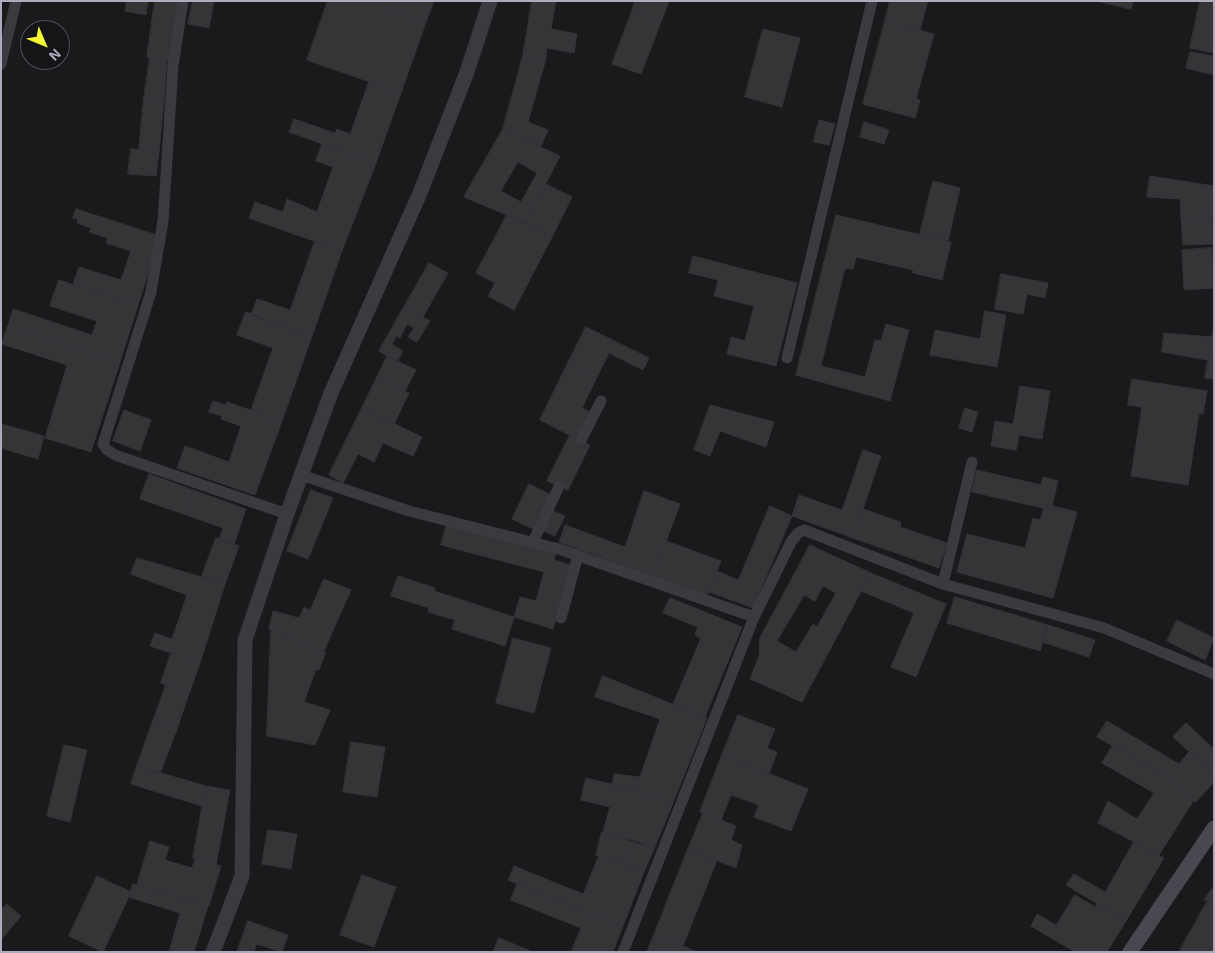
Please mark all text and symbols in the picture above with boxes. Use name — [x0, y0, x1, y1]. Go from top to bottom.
north arrow — [20, 20, 70, 70]
text: N — [46, 46, 65, 65]

